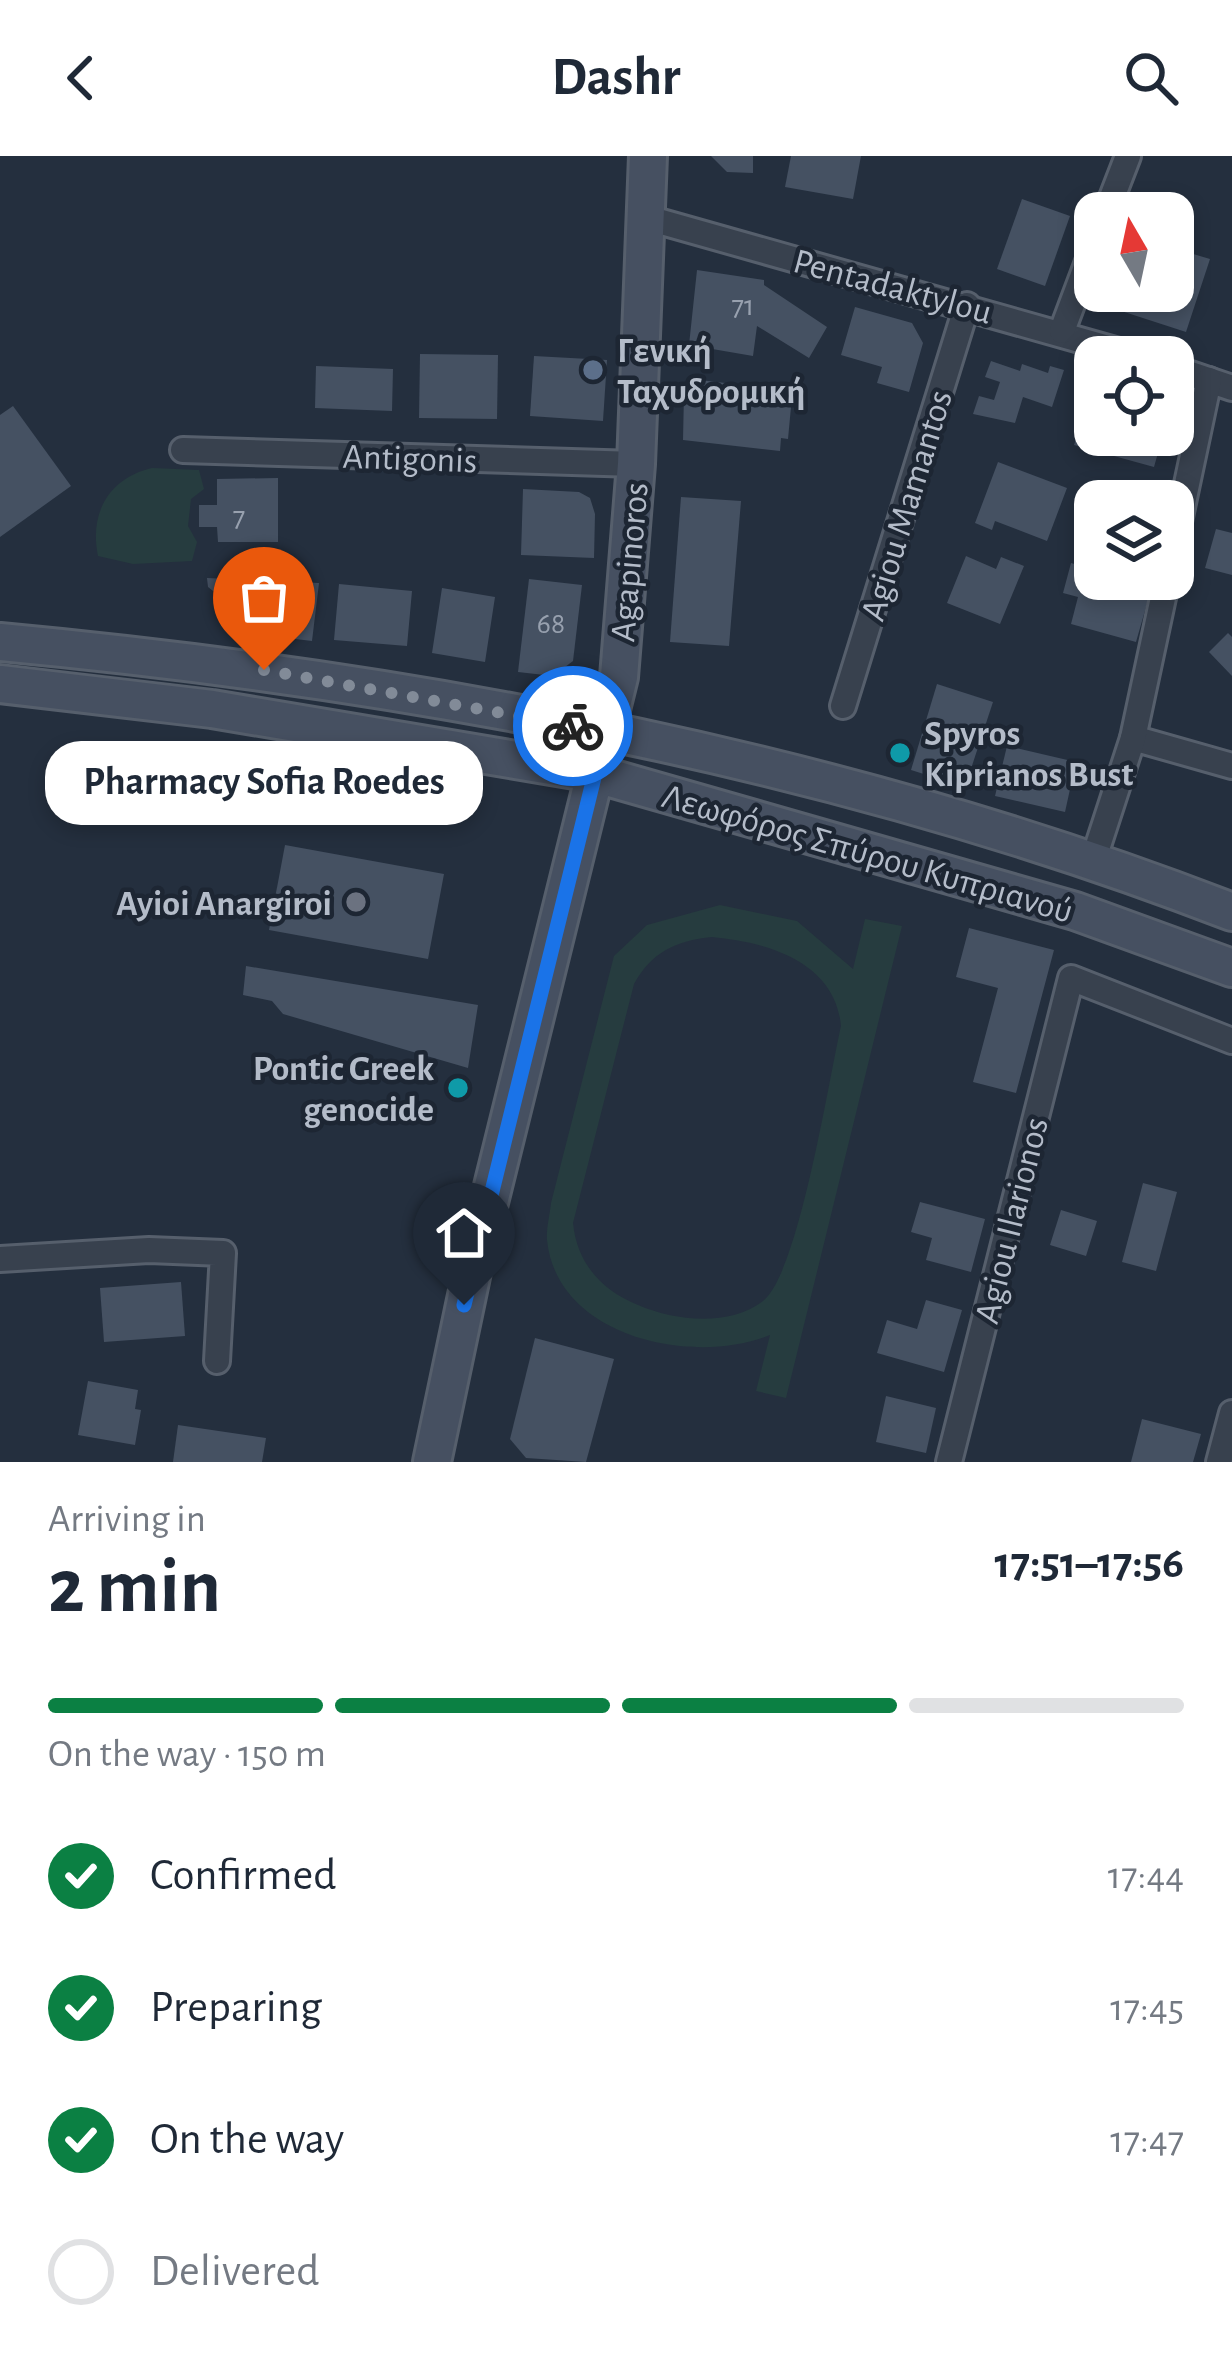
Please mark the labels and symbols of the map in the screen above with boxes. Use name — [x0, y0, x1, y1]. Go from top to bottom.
north arrow — [1074, 192, 1194, 312]
street label: Pentadaktylou — [789, 243, 996, 331]
house number: 71 — [732, 291, 754, 321]
place label: Γενική Ταχυδρομική — [617, 333, 805, 410]
marker: Γενική Ταχυδρομική — [580, 357, 606, 383]
street label: Agiou Mamantos — [855, 386, 959, 625]
street label: Antigonis — [342, 439, 478, 479]
street label: Agapinoros — [605, 481, 655, 643]
house number: 7 — [233, 502, 245, 532]
pin — [213, 547, 315, 670]
house number: 68 — [537, 609, 565, 639]
courier — [513, 666, 633, 786]
place label: Spyros Kiprianos Bust — [924, 716, 1133, 793]
marker: Spyros Kiprianos Bust — [887, 740, 913, 766]
callout: Pharmacy Sofia Roedes — [45, 742, 483, 826]
street label: Λεωφόρος Σπύρου Κυπριανού — [658, 778, 1077, 930]
place label: Ayioi Anargiroi — [116, 886, 332, 922]
marker: Ayioi Anargiroi — [343, 889, 369, 915]
place label: Pontic Greek genocide — [253, 1051, 434, 1128]
marker: Pontic Greek genocide — [445, 1075, 471, 1101]
street label: Agiou Ilarionos — [969, 1114, 1055, 1327]
pin — [413, 1182, 515, 1305]

